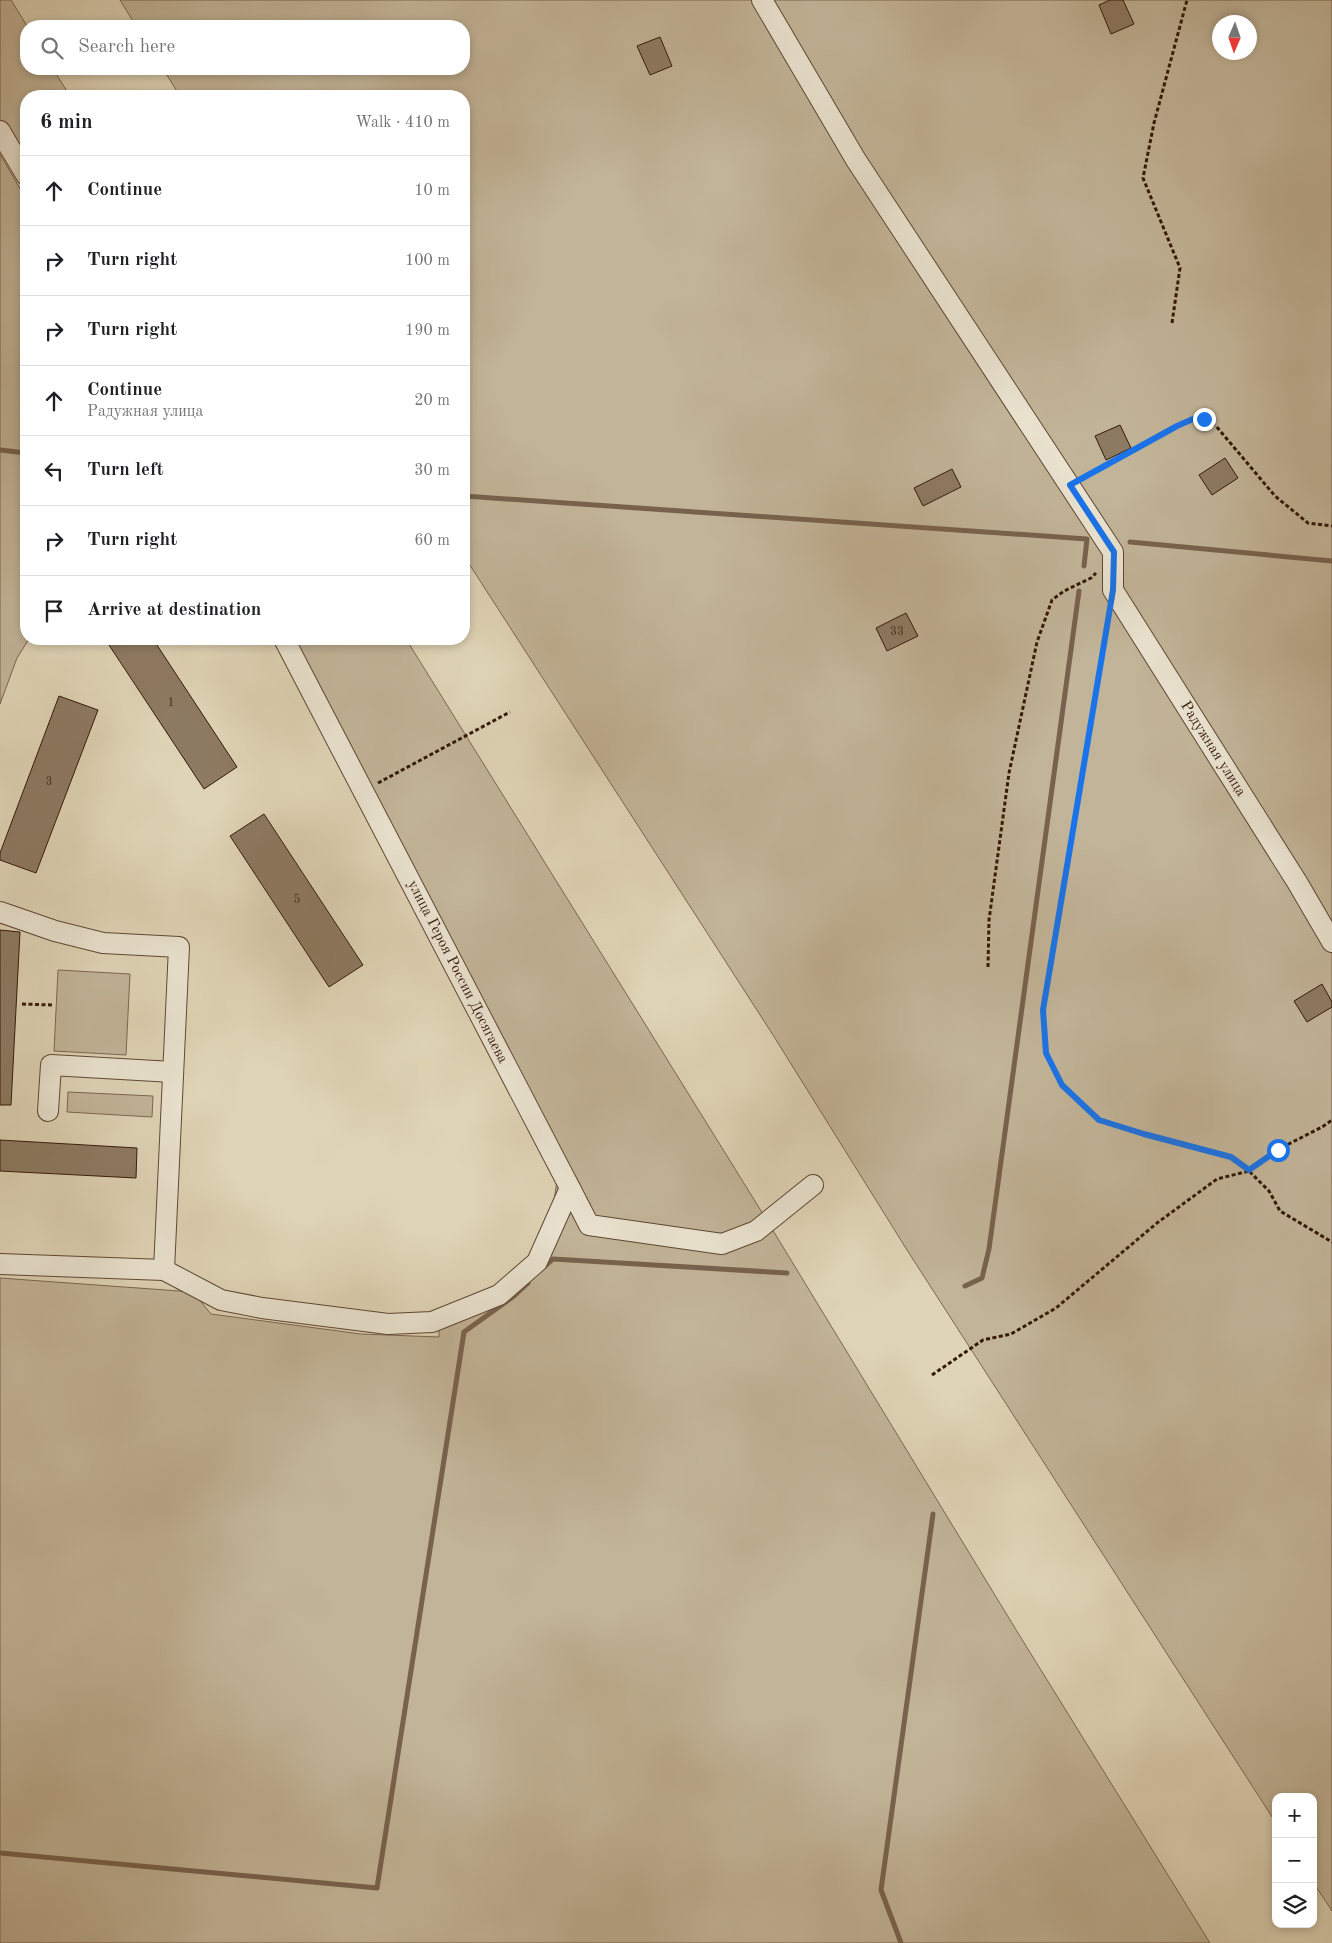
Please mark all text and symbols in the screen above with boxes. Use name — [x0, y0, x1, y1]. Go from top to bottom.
north arrow — [1212, 15, 1257, 60]
search box — [20, 20, 470, 75]
icon: search — [38, 34, 66, 62]
text: Search here — [78, 38, 175, 57]
text: 6 min — [40, 112, 93, 133]
text: Walk · 410 m — [355, 115, 450, 131]
icon: ahead — [40, 177, 68, 205]
text: Continue — [87, 181, 162, 200]
text: 10 m — [414, 183, 450, 199]
icon: right — [40, 247, 68, 275]
text: Turn right — [87, 251, 177, 270]
text: 100 m — [405, 253, 450, 269]
icon: right — [40, 317, 68, 345]
text: Turn right — [87, 321, 177, 340]
text: 190 m — [405, 323, 450, 339]
text: Continue — [87, 381, 162, 400]
icon: ahead — [40, 387, 68, 415]
text: 20 m — [414, 393, 450, 409]
text: Радужная улица — [87, 404, 203, 420]
route end — [1193, 408, 1216, 431]
icon: left — [40, 457, 68, 485]
text: Turn left — [87, 461, 164, 480]
text: 30 m — [414, 463, 450, 479]
icon: right — [40, 527, 68, 555]
text: Turn right — [87, 531, 177, 550]
text: 60 m — [414, 533, 450, 549]
icon: arrive — [40, 597, 68, 625]
text: Arrive at destination — [87, 601, 261, 620]
house number: 33 — [890, 626, 904, 638]
house number: 1 — [168, 697, 174, 709]
street label: Радужная улица — [1178, 699, 1249, 800]
house number: 3 — [46, 776, 52, 788]
street label: улица Героя России Досягаева — [404, 878, 510, 1067]
house number: 5 — [294, 893, 301, 906]
route start — [1267, 1139, 1290, 1162]
map controls — [1272, 1793, 1317, 1928]
button: + — [1272, 1793, 1317, 1838]
button: − — [1272, 1838, 1317, 1883]
button: layers — [1272, 1883, 1317, 1928]

